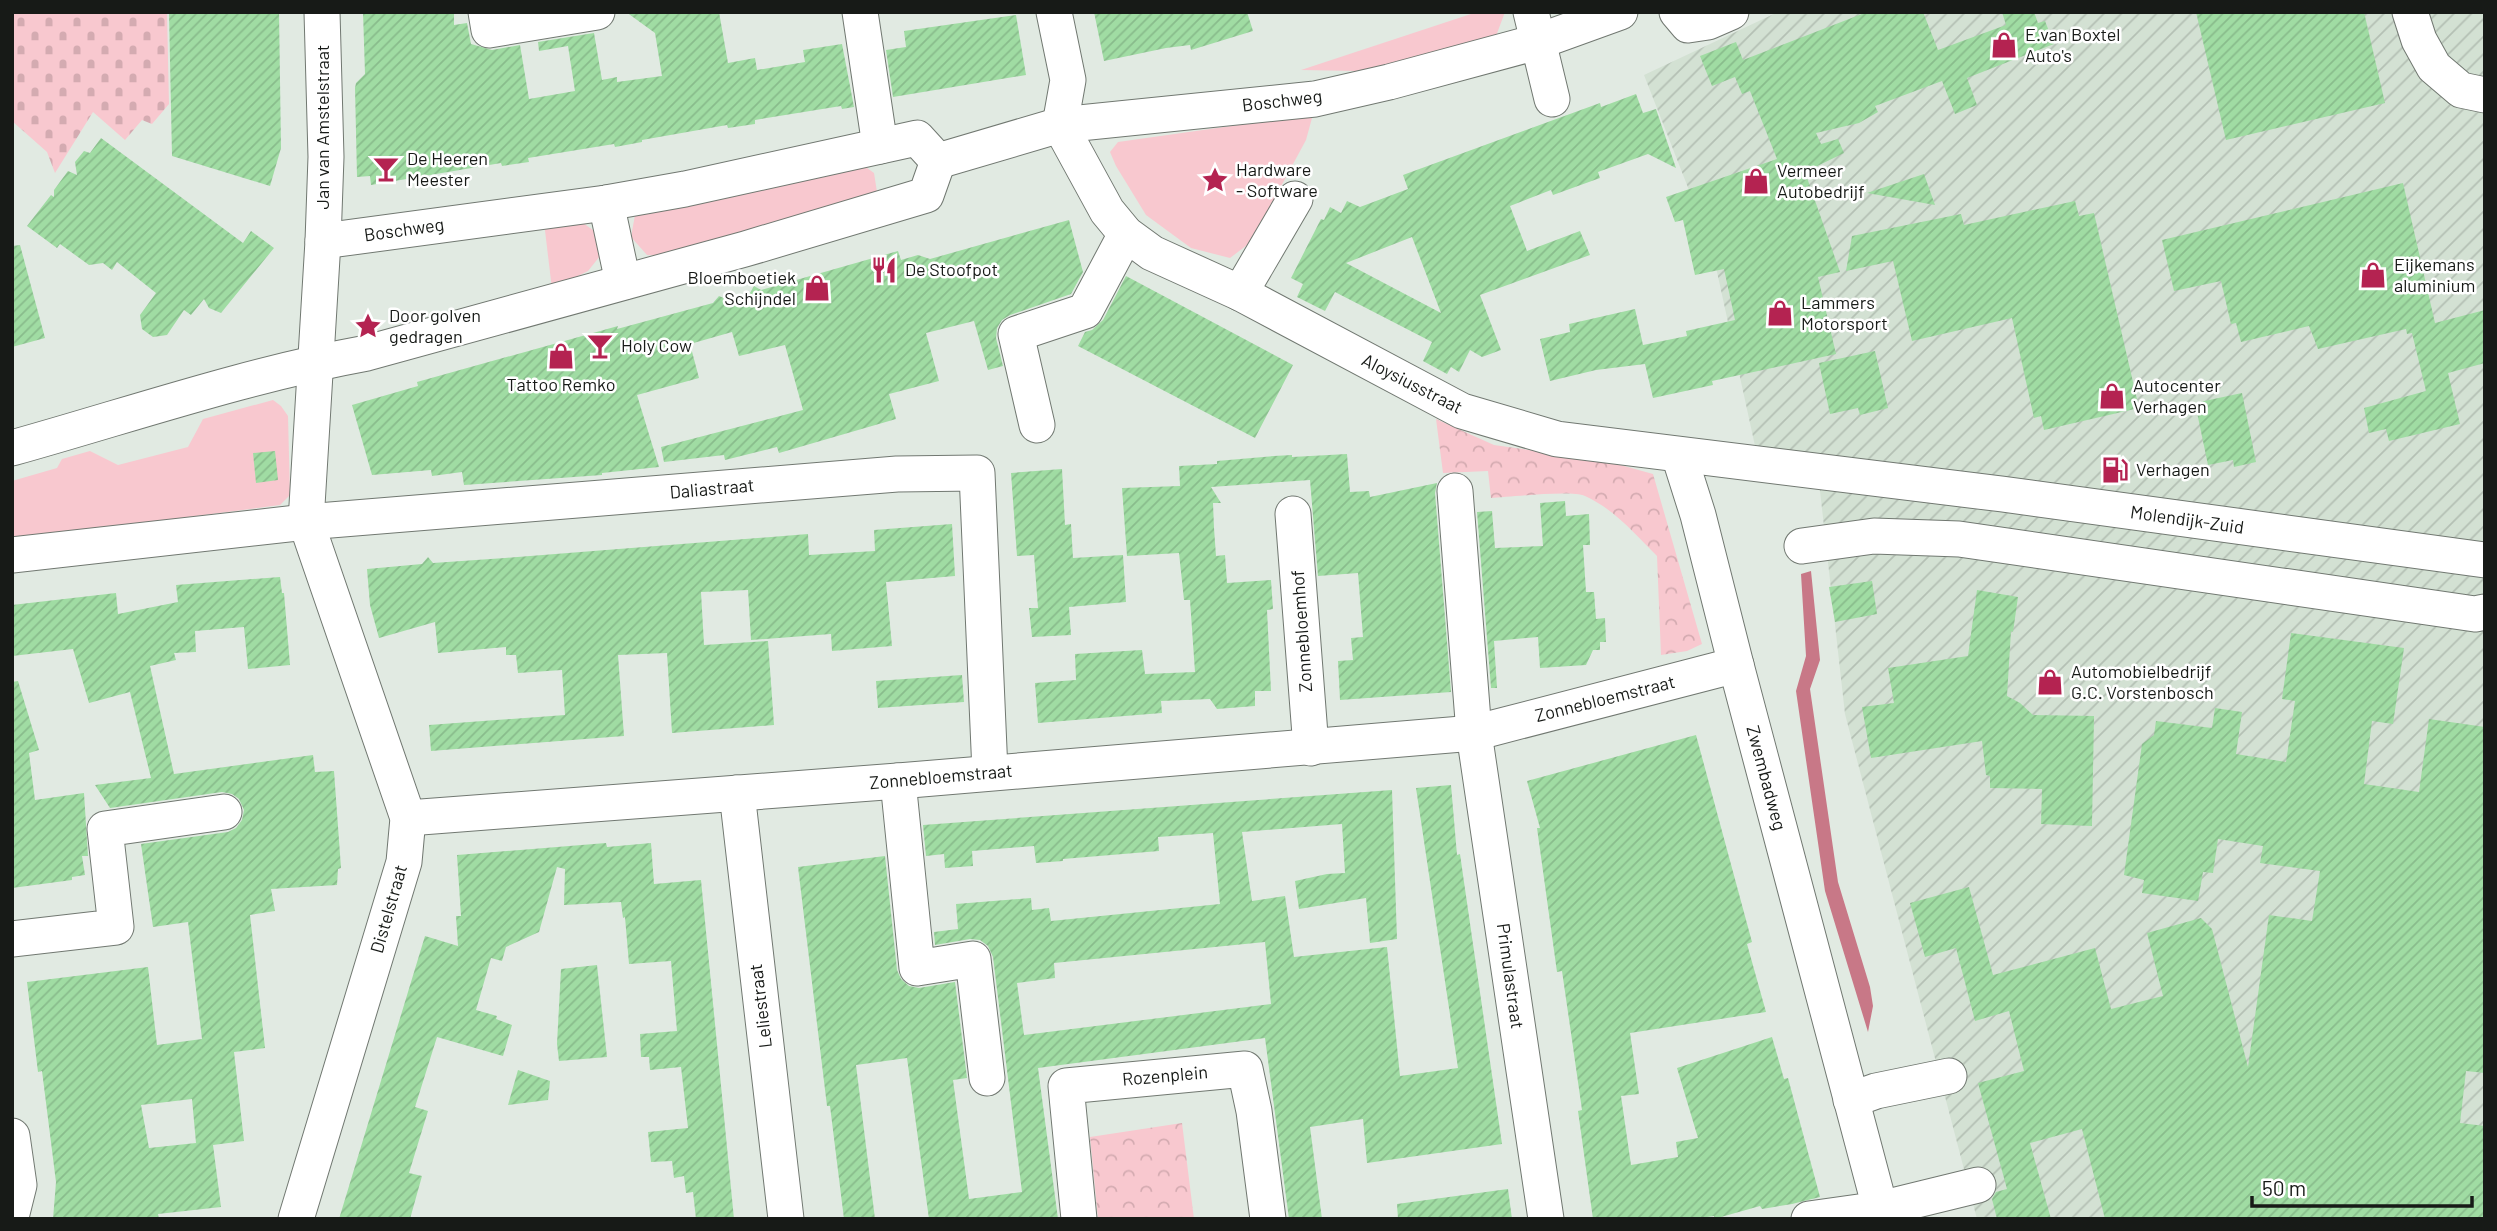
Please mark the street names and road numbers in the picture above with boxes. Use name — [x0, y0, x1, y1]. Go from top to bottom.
street label: Jan van Amstelstraat — [311, 45, 333, 209]
street label: Boschweg — [1241, 84, 1323, 116]
street label: Boschweg — [362, 213, 445, 246]
street label: Aloysiusstraat — [1358, 348, 1467, 418]
street label: Daliastraat — [669, 473, 755, 503]
street label: Molendijk-Zuid — [2129, 500, 2245, 538]
street label: Zonnebloemhof — [1286, 569, 1316, 693]
street label: Zonnebloemstraat — [1533, 670, 1677, 726]
street label: Zwembadweg — [1742, 723, 1792, 833]
street label: Zonnebloemstraat — [869, 759, 1013, 793]
street label: Distelstraat — [365, 862, 411, 955]
street label: Primulastraat — [1493, 922, 1529, 1030]
street label: Leliestraat — [744, 963, 776, 1049]
street label: Rozenplein — [1121, 1060, 1209, 1090]

